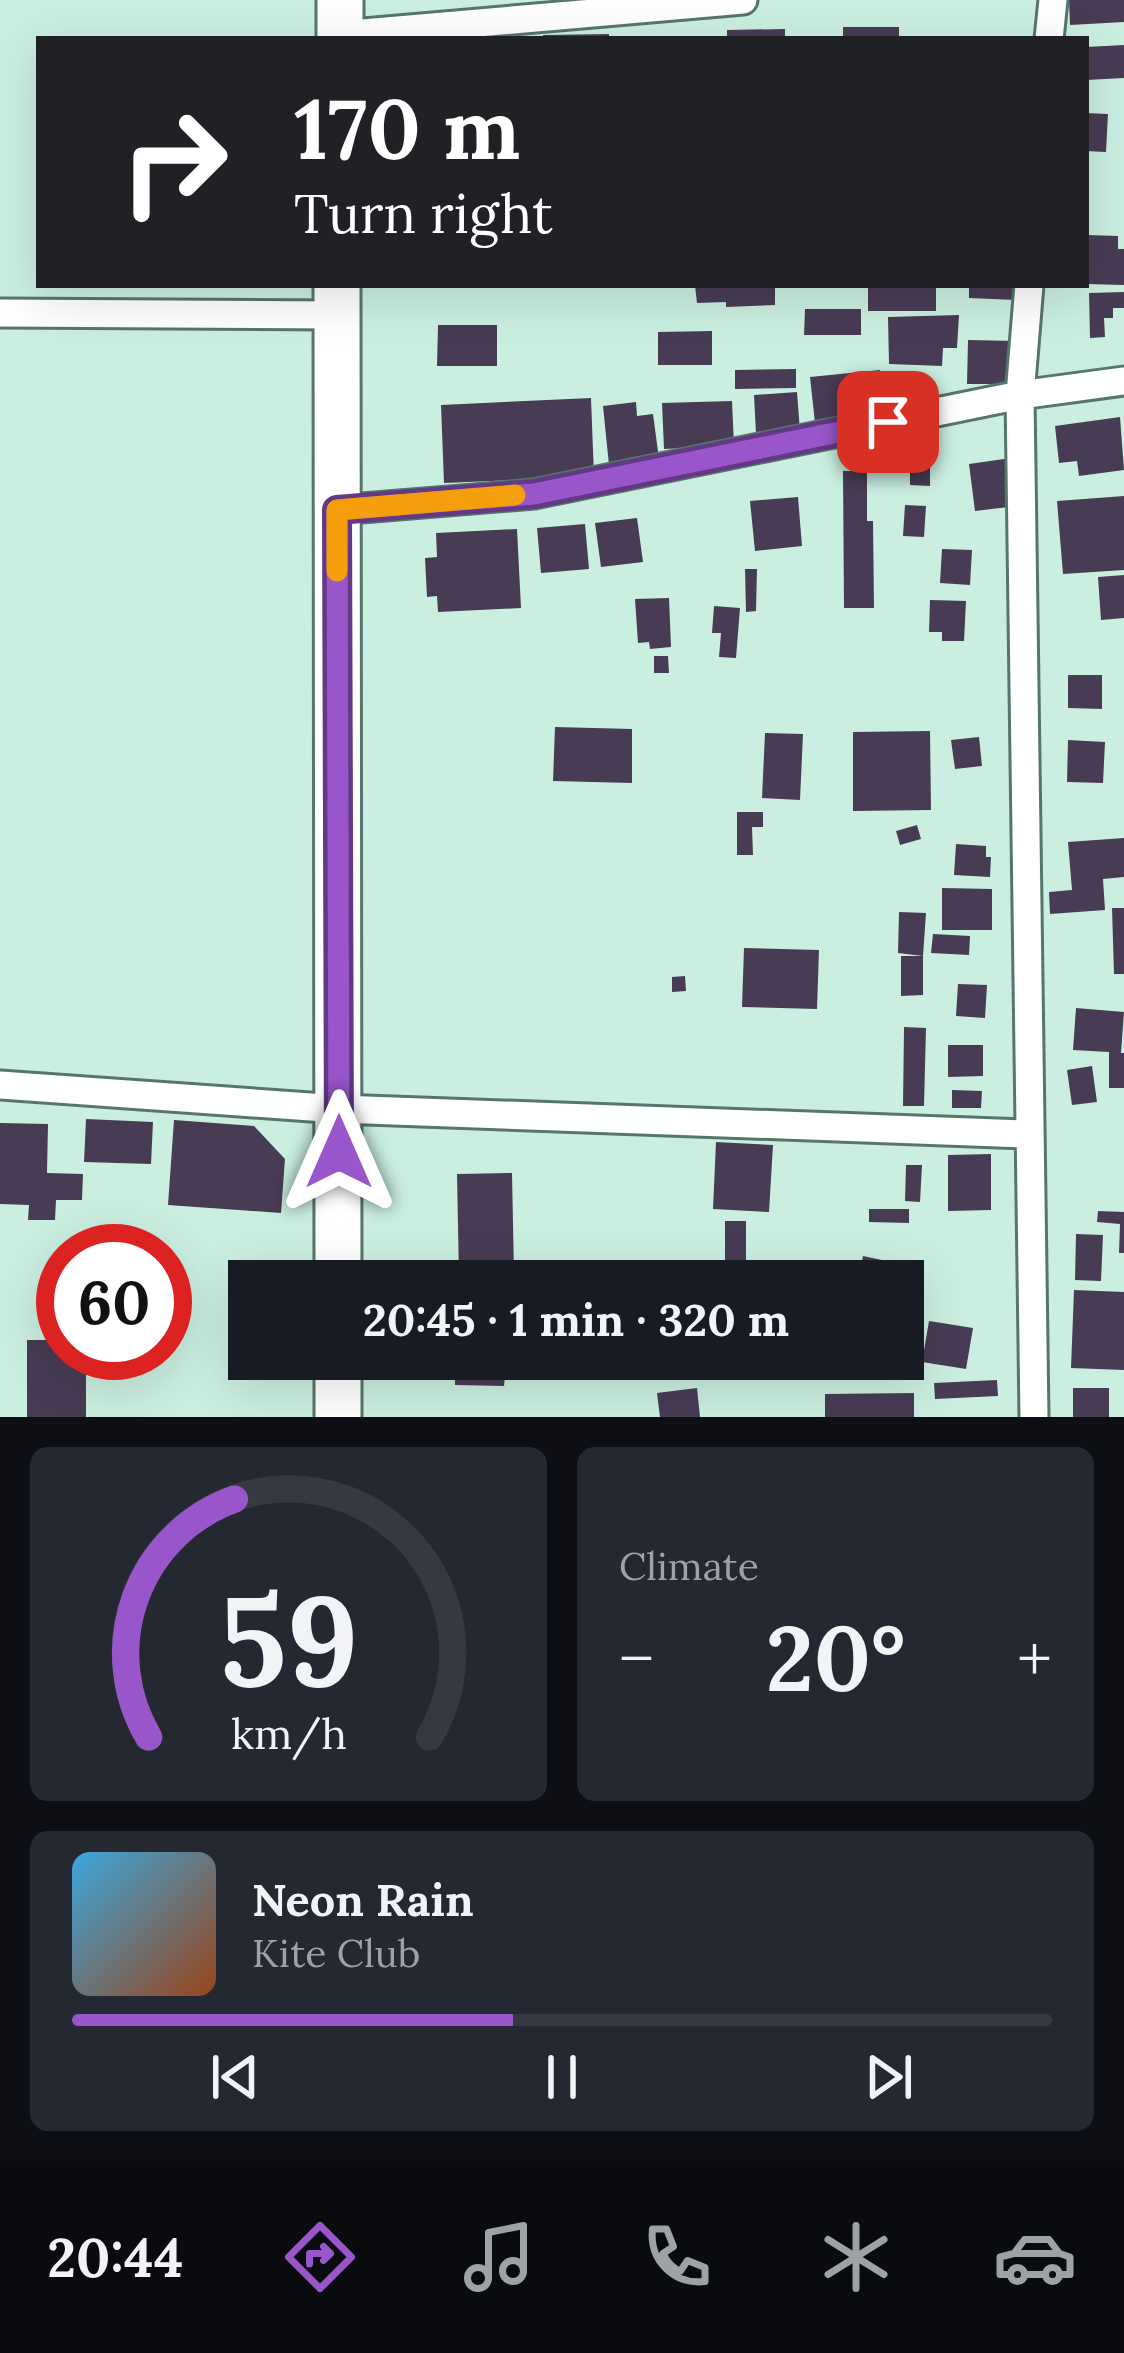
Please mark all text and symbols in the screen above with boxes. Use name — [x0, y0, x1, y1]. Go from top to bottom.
text: 170 m — [294, 74, 520, 182]
icon: right — [96, 84, 252, 240]
text: Turn right — [294, 179, 553, 248]
pin — [837, 371, 939, 473]
icon: arrive — [855, 389, 921, 455]
position arrow — [276, 1089, 402, 1215]
speed limit sign: 60 — [36, 1224, 192, 1380]
text: 20:45 · 1 min · 320 m — [363, 1291, 789, 1348]
text: Climate — [619, 1541, 759, 1591]
text: 59 — [219, 1560, 358, 1720]
text: 20° — [766, 1600, 905, 1716]
text: − — [619, 1616, 654, 1700]
text: + — [1017, 1616, 1052, 1700]
text: km/h — [231, 1706, 346, 1761]
text: Neon Rain — [252, 1871, 474, 1928]
text: Kite Club — [252, 1928, 421, 1978]
icon: previous — [202, 2044, 268, 2110]
icon: pause — [529, 2044, 595, 2110]
icon: next — [856, 2044, 922, 2110]
icon: directions — [278, 2215, 362, 2299]
icon: music — [457, 2215, 541, 2299]
icon: phone — [635, 2215, 719, 2299]
icon: climate — [814, 2215, 898, 2299]
icon: car — [993, 2215, 1077, 2299]
text: 20:44 — [47, 2223, 184, 2292]

